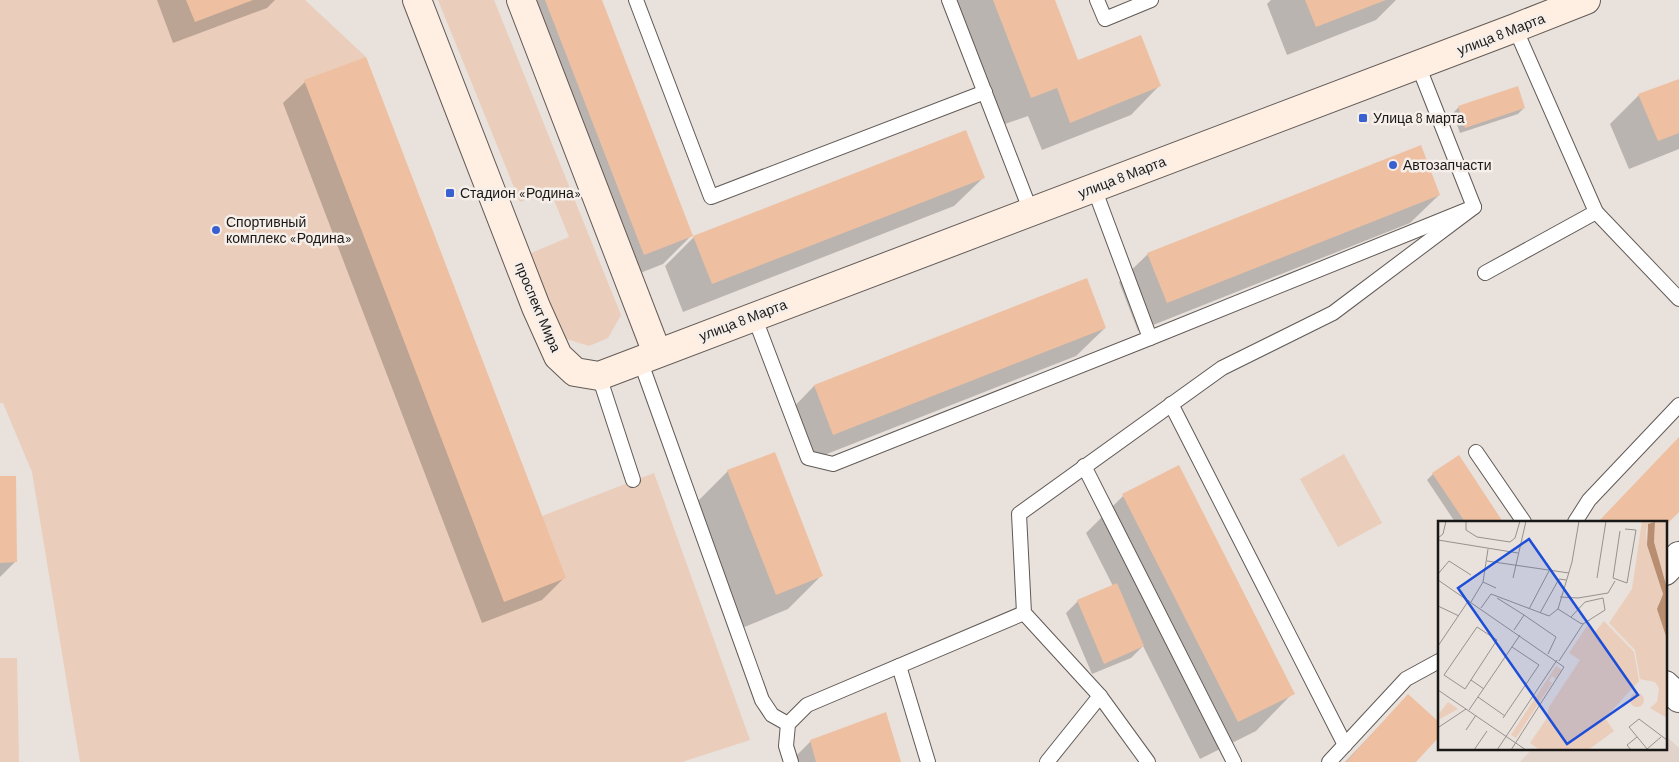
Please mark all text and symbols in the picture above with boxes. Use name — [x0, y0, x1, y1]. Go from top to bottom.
street label: улица 8 Марта — [1455, 9, 1547, 58]
place label: Улица 8 марта — [1373, 109, 1465, 126]
marker: Улица 8 марта — [1357, 112, 1369, 124]
street label: улица 8 Марта — [1076, 152, 1168, 201]
place label: Автозапчасти — [1403, 156, 1491, 173]
marker: Автозапчасти — [1387, 159, 1399, 171]
place label: Стадион «Родина» — [460, 184, 581, 201]
marker: Стадион «Родина» — [444, 187, 456, 199]
place label: Спортивный комплекс «Родина» — [226, 213, 352, 246]
marker: Спортивный комплекс «Родина» — [210, 224, 222, 236]
street label: проспект Мира — [512, 259, 565, 355]
street label: улица 8 Марта — [697, 295, 789, 344]
inset map — [1438, 521, 1666, 750]

